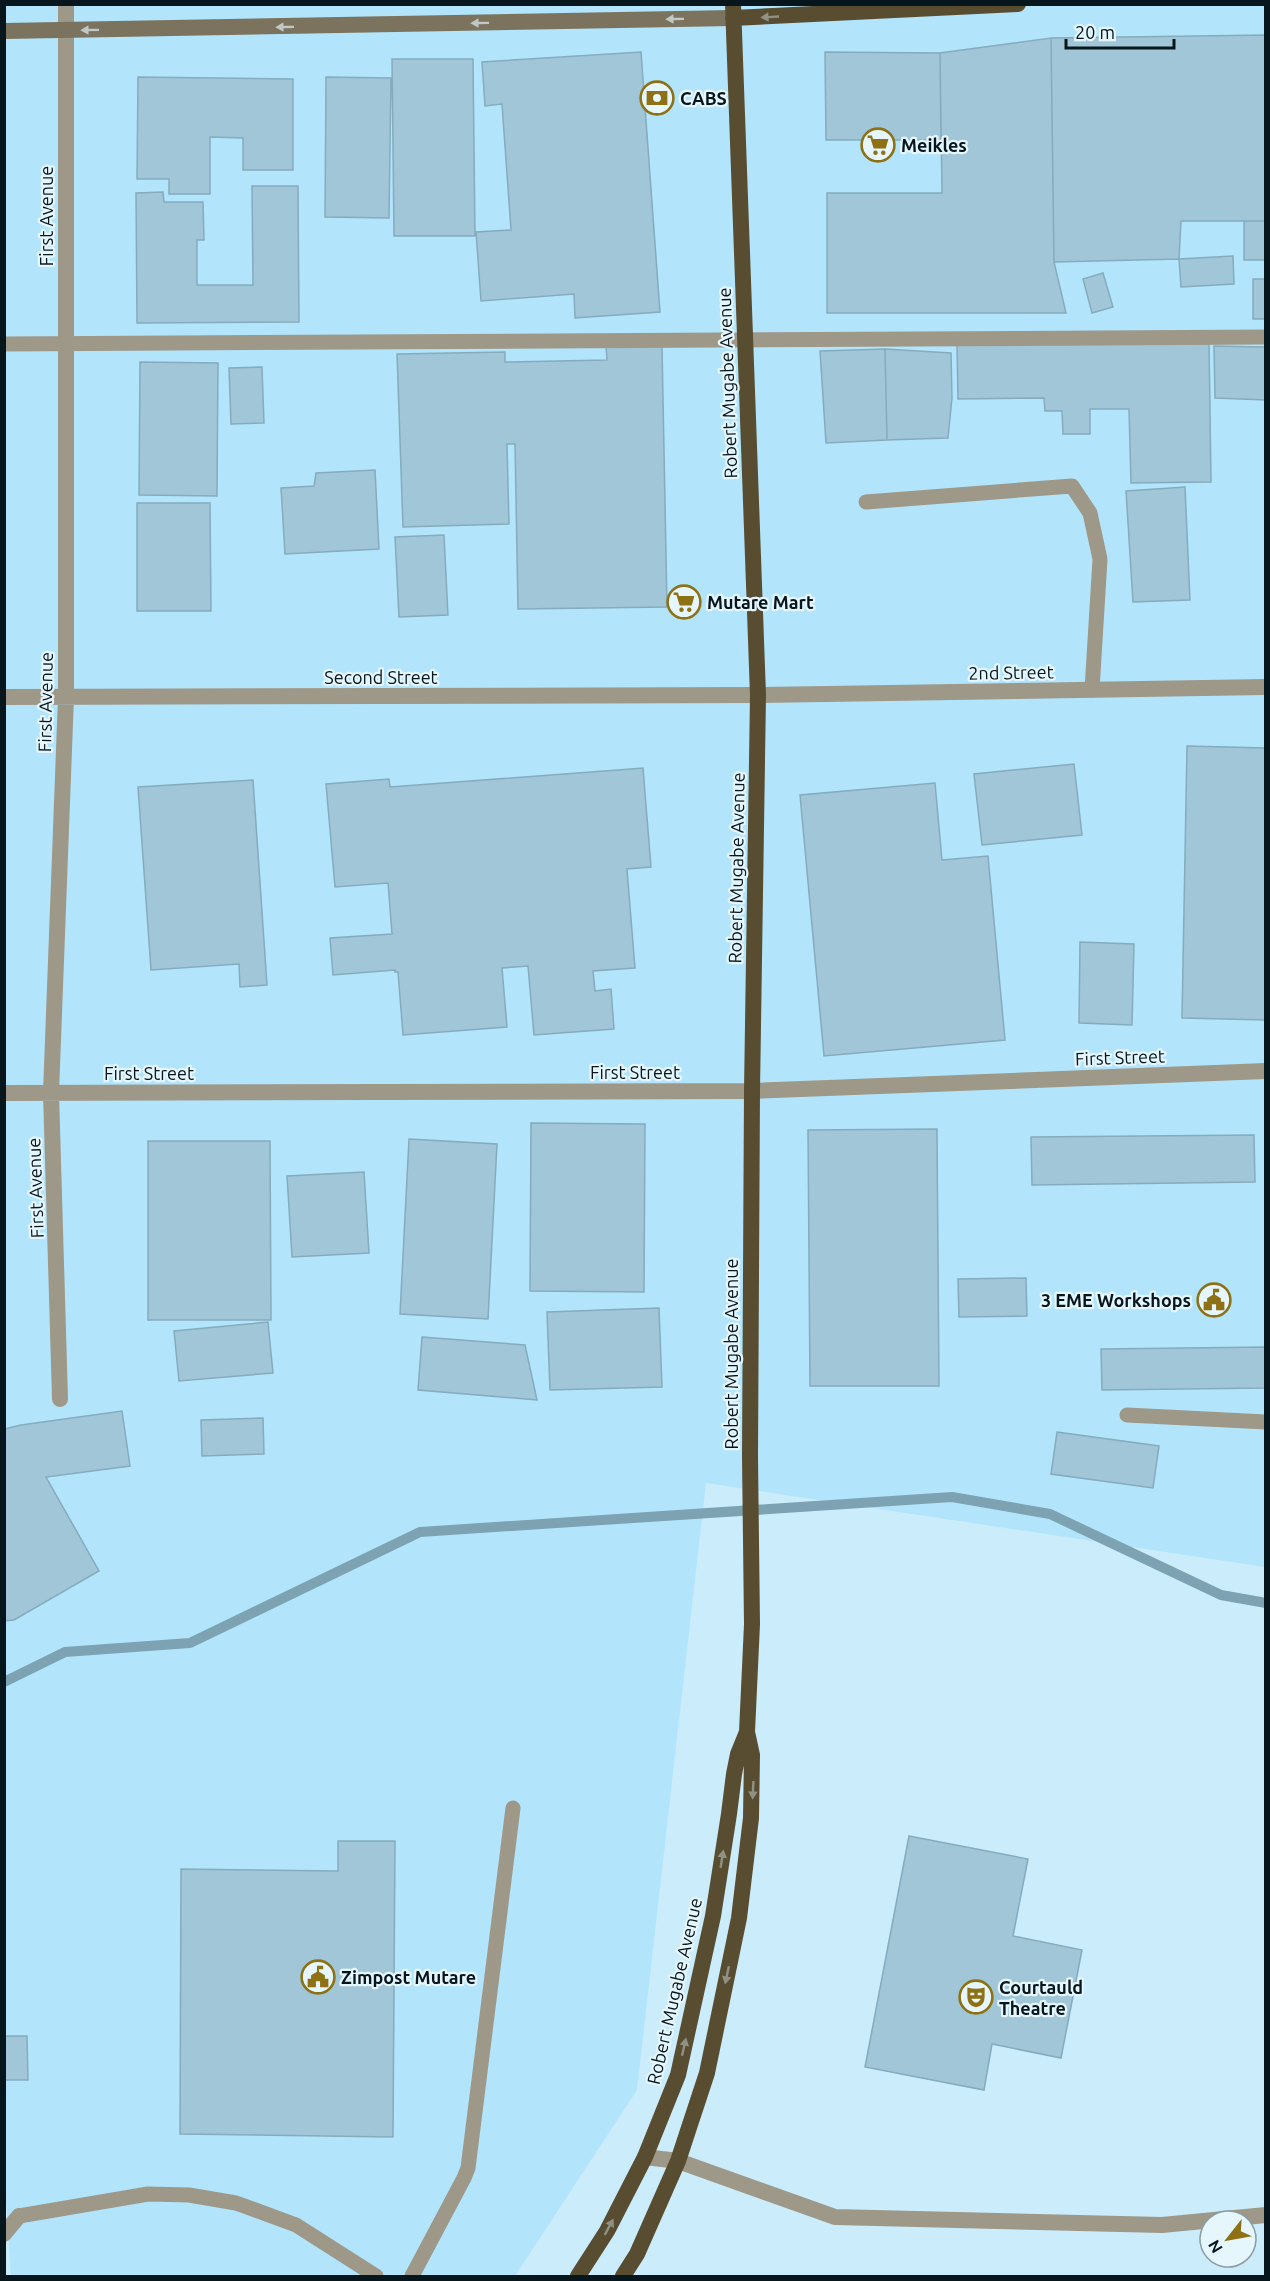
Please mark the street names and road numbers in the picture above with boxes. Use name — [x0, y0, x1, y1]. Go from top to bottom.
street label: First Avenue — [36, 166, 56, 266]
street label: Robert Mugabe Avenue — [714, 287, 740, 479]
street label: First Avenue — [34, 652, 56, 752]
street label: 2nd Street — [968, 661, 1054, 683]
street label: Second Street — [324, 667, 438, 687]
street label: Robert Mugabe Avenue — [724, 772, 748, 964]
street label: First Street — [1075, 1045, 1165, 1069]
street label: First Street — [590, 1062, 680, 1082]
street label: First Street — [104, 1063, 194, 1083]
street label: First Avenue — [23, 1138, 47, 1238]
street label: Robert Mugabe Avenue — [721, 1259, 741, 1449]
street label: Robert Mugabe Avenue — [643, 1896, 705, 2086]

